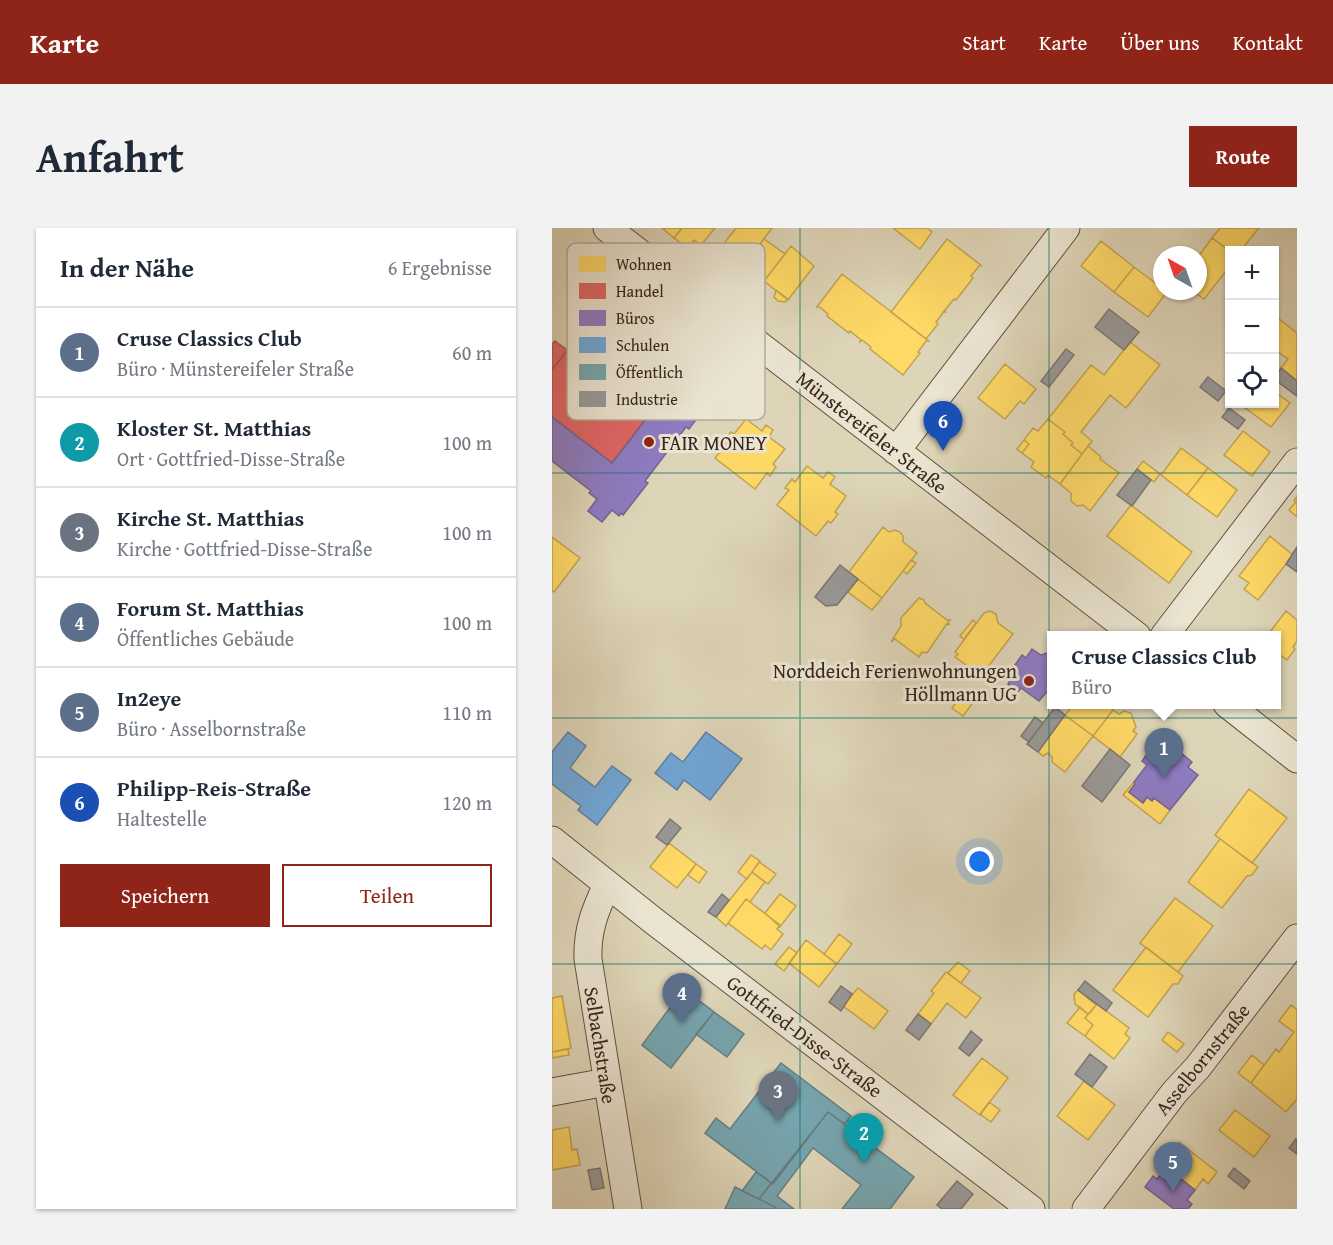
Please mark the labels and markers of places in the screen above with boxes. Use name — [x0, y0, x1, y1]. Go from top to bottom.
pin: 6 — [924, 402, 962, 451]
place label: FAIR MONEY — [661, 428, 767, 457]
marker: FAIR MONEY — [642, 435, 656, 449]
place label: Norddeich Ferienwohnungen Höllmann UG — [773, 656, 1017, 708]
marker: Norddeich Ferienwohnungen Höllmann UG — [1022, 674, 1036, 688]
pin: 1 — [1144, 728, 1184, 778]
pin: 4 — [662, 974, 702, 1023]
pin: 3 — [758, 1072, 798, 1121]
pin: 2 — [844, 1114, 884, 1163]
pin: 5 — [1154, 1142, 1192, 1192]

